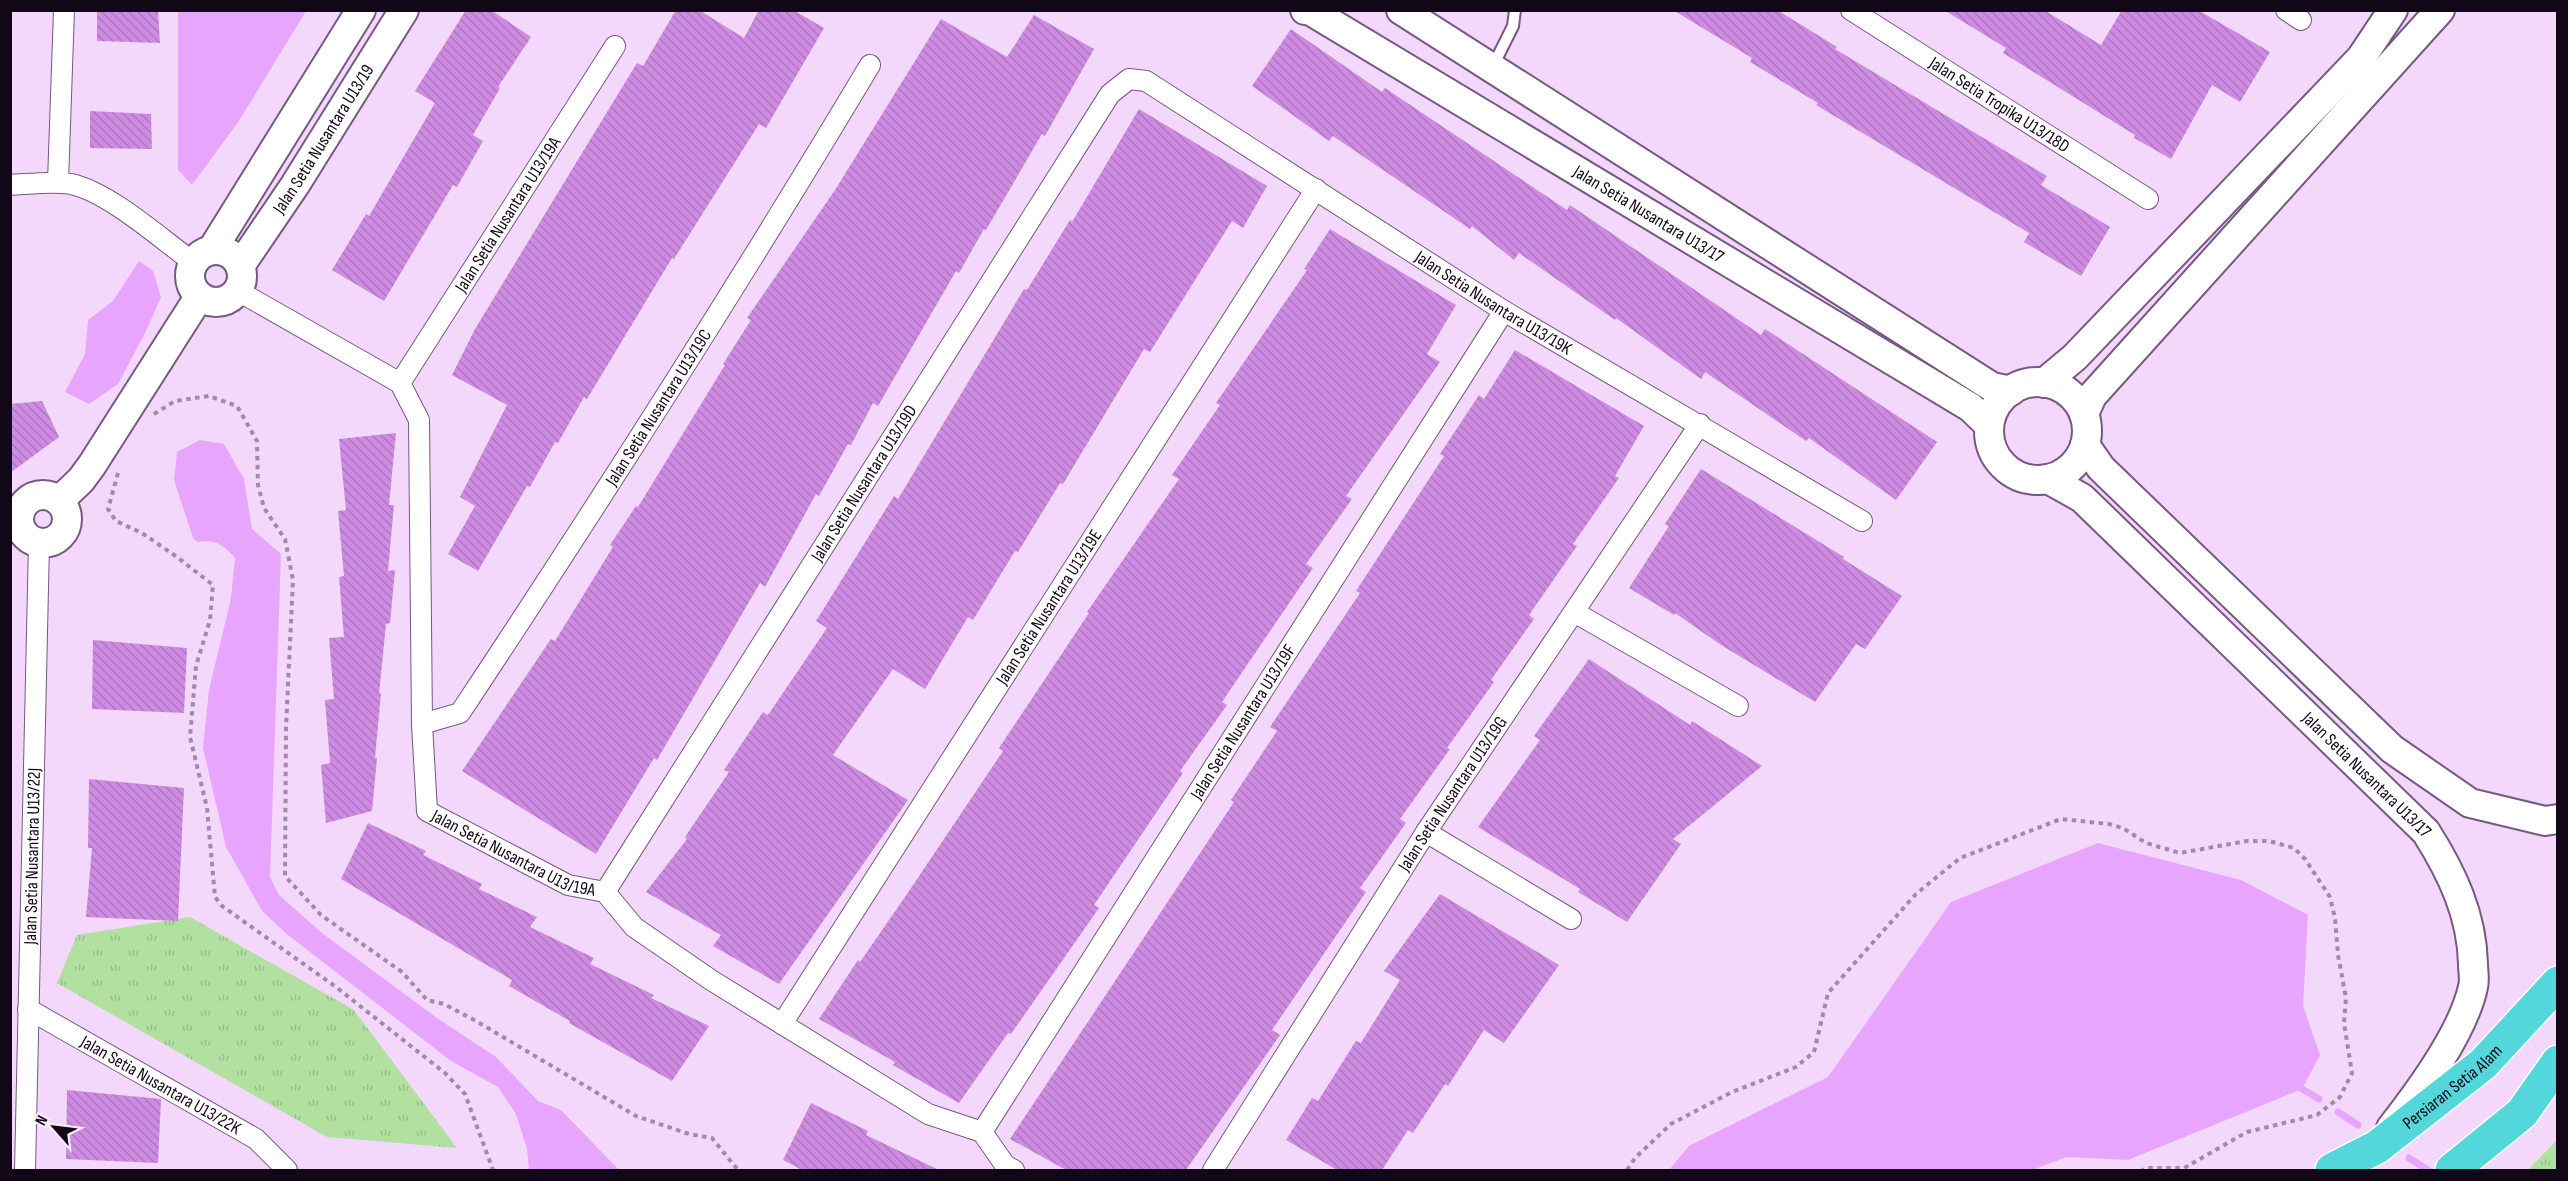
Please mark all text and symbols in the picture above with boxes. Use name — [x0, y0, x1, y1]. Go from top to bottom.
street label: Jalan Setia Tropika U13/18D — [1924, 52, 2073, 157]
street label: Jalan Setia Nusantara U13/19 — [268, 61, 379, 219]
street label: Jalan Setia Nusantara U13/19A — [450, 133, 565, 297]
street label: Jalan Setia Nusantara U13/17 — [1569, 161, 1728, 268]
street label: Jalan Setia Nusantara U13/19K — [1410, 246, 1576, 360]
street label: Jalan Setia Nusantara U13/19C — [601, 325, 716, 490]
street label: Jalan Setia Nusantara U13/19D — [806, 401, 922, 566]
street label: Jalan Setia Nusantara U13/19E — [991, 526, 1106, 689]
street label: Jalan Setia Nusantara U13/19F — [1186, 641, 1300, 804]
street label: Jalan Setia Nusantara U13/17 — [2297, 707, 2436, 843]
street label: Jalan Setia Nusantara U13/19G — [1393, 713, 1512, 876]
street label: Jalan Setia Nusantara U13/22J — [20, 767, 45, 946]
street label: Jalan Setia Nusantara U13/19A — [427, 805, 597, 901]
street label: Jalan Setia Nusantara U13/22K — [76, 1031, 245, 1140]
street label: Persiaran Setia Alam — [2399, 1040, 2507, 1134]
north arrow — [24, 1097, 84, 1157]
text: N — [32, 1112, 52, 1129]

